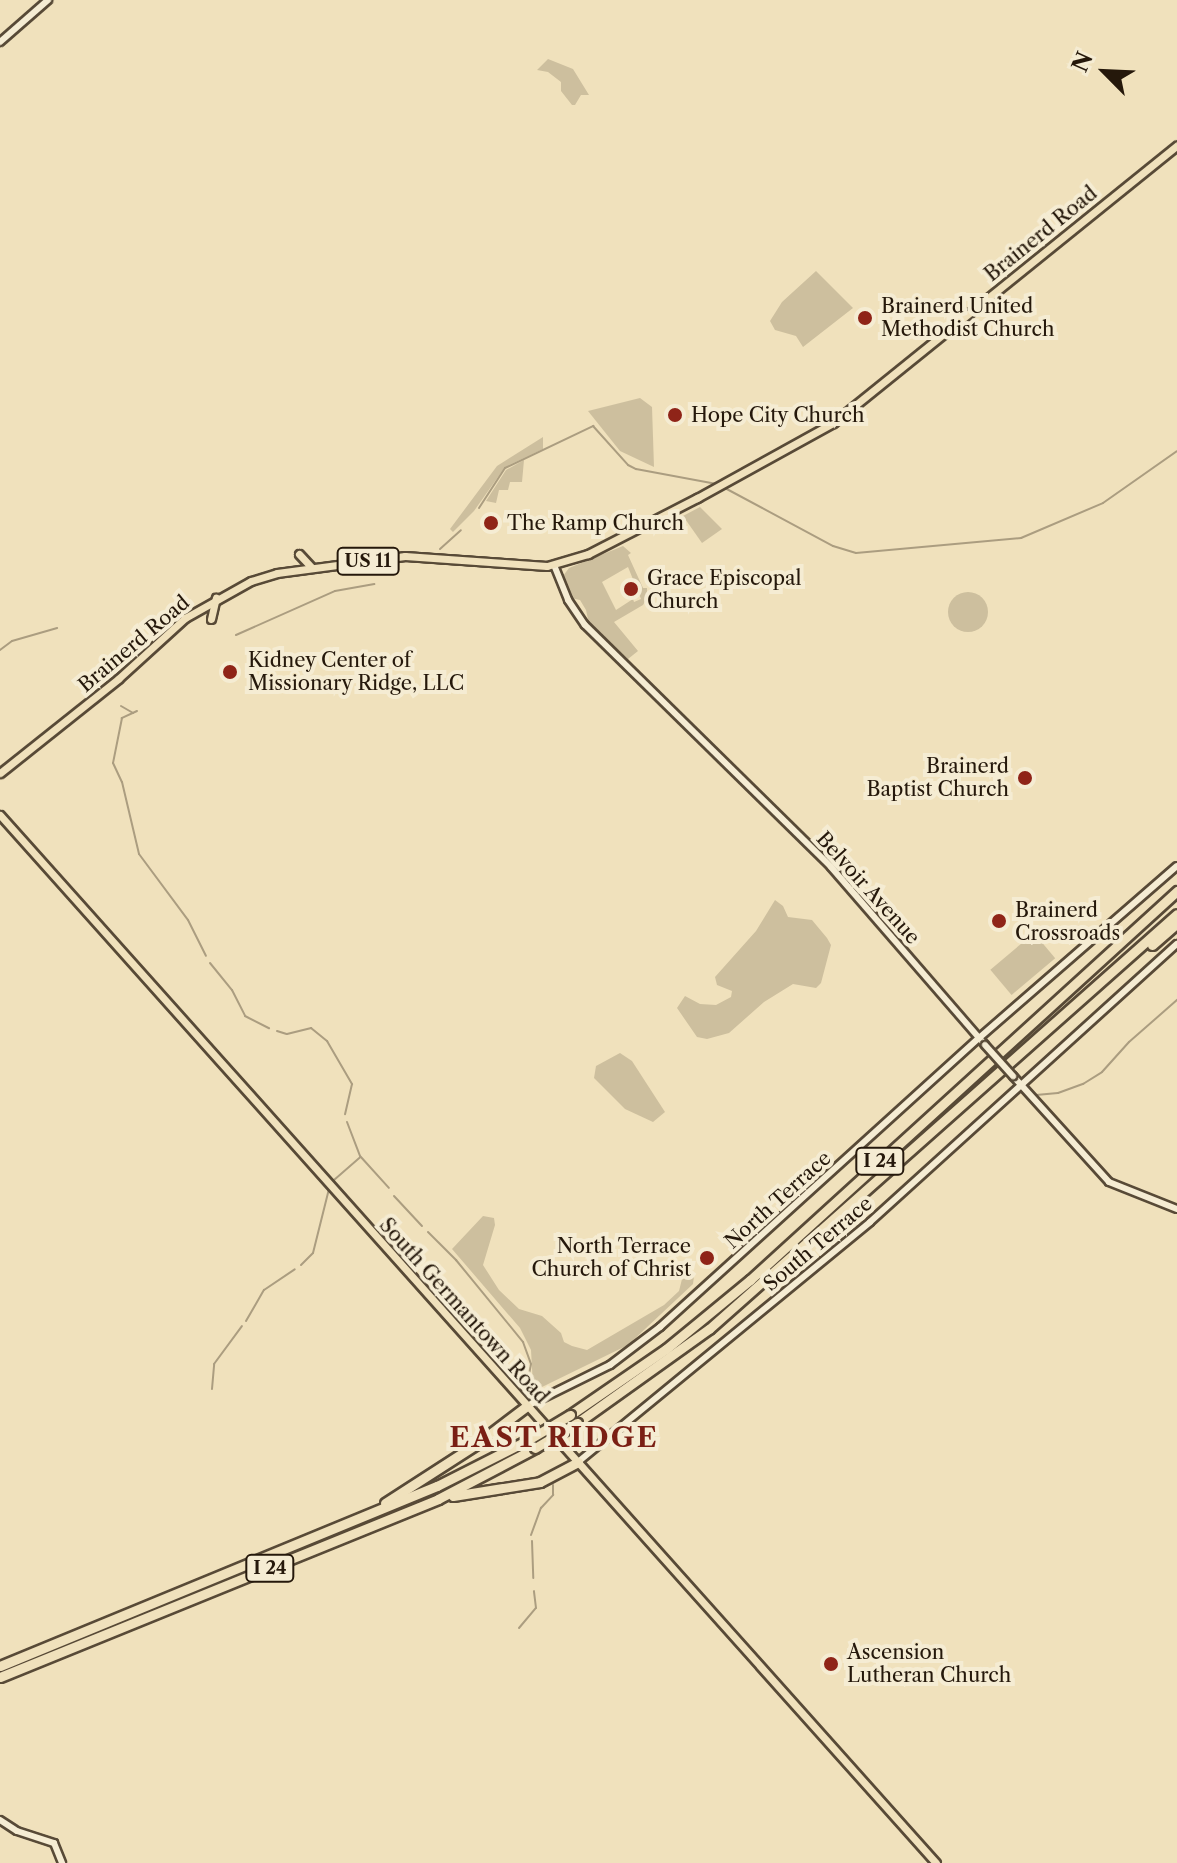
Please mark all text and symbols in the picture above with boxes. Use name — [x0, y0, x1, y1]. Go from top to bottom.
north arrow — [1065, 32, 1145, 112]
text: N — [1066, 48, 1099, 76]
street label: Brainerd Road — [980, 181, 1102, 287]
place label: Brainerd United Methodist Church — [881, 294, 1054, 341]
marker: Brainerd United Methodist Church — [856, 309, 874, 327]
place label: Hope City Church — [691, 403, 865, 427]
marker: Hope City Church — [666, 406, 684, 424]
place label: The Ramp Church — [507, 511, 684, 535]
marker: The Ramp Church — [482, 514, 500, 532]
road number: US 11 — [336, 547, 400, 575]
place label: Grace Episcopal Church — [647, 566, 802, 613]
marker: Grace Episcopal Church — [622, 580, 640, 598]
street label: Brainerd Road — [74, 591, 194, 697]
place label: Kidney Center of Missionary Ridge, LLC — [248, 648, 465, 695]
marker: Kidney Center of Missionary Ridge, LLC — [219, 661, 241, 683]
place label: Brainerd Baptist Church — [867, 754, 1009, 801]
marker: Brainerd Baptist Church — [1016, 769, 1034, 787]
street label: Belvoir Avenue — [811, 826, 925, 950]
place label: Brainerd Crossroads — [1015, 898, 1120, 945]
marker: Brainerd Crossroads — [990, 912, 1008, 930]
street label: North Terrace — [720, 1146, 836, 1254]
road number: I 24 — [854, 1147, 906, 1175]
street label: South Terrace — [759, 1192, 877, 1296]
street label: South Germantown Road — [374, 1213, 554, 1409]
place label: North Terrace Church of Christ — [531, 1234, 691, 1281]
marker: North Terrace Church of Christ — [698, 1249, 716, 1267]
district label: EAST RIDGE — [449, 1420, 659, 1454]
road number: I 24 — [244, 1554, 296, 1582]
place label: Ascension Lutheran Church — [847, 1640, 1011, 1687]
marker: Ascension Lutheran Church — [822, 1655, 840, 1673]

